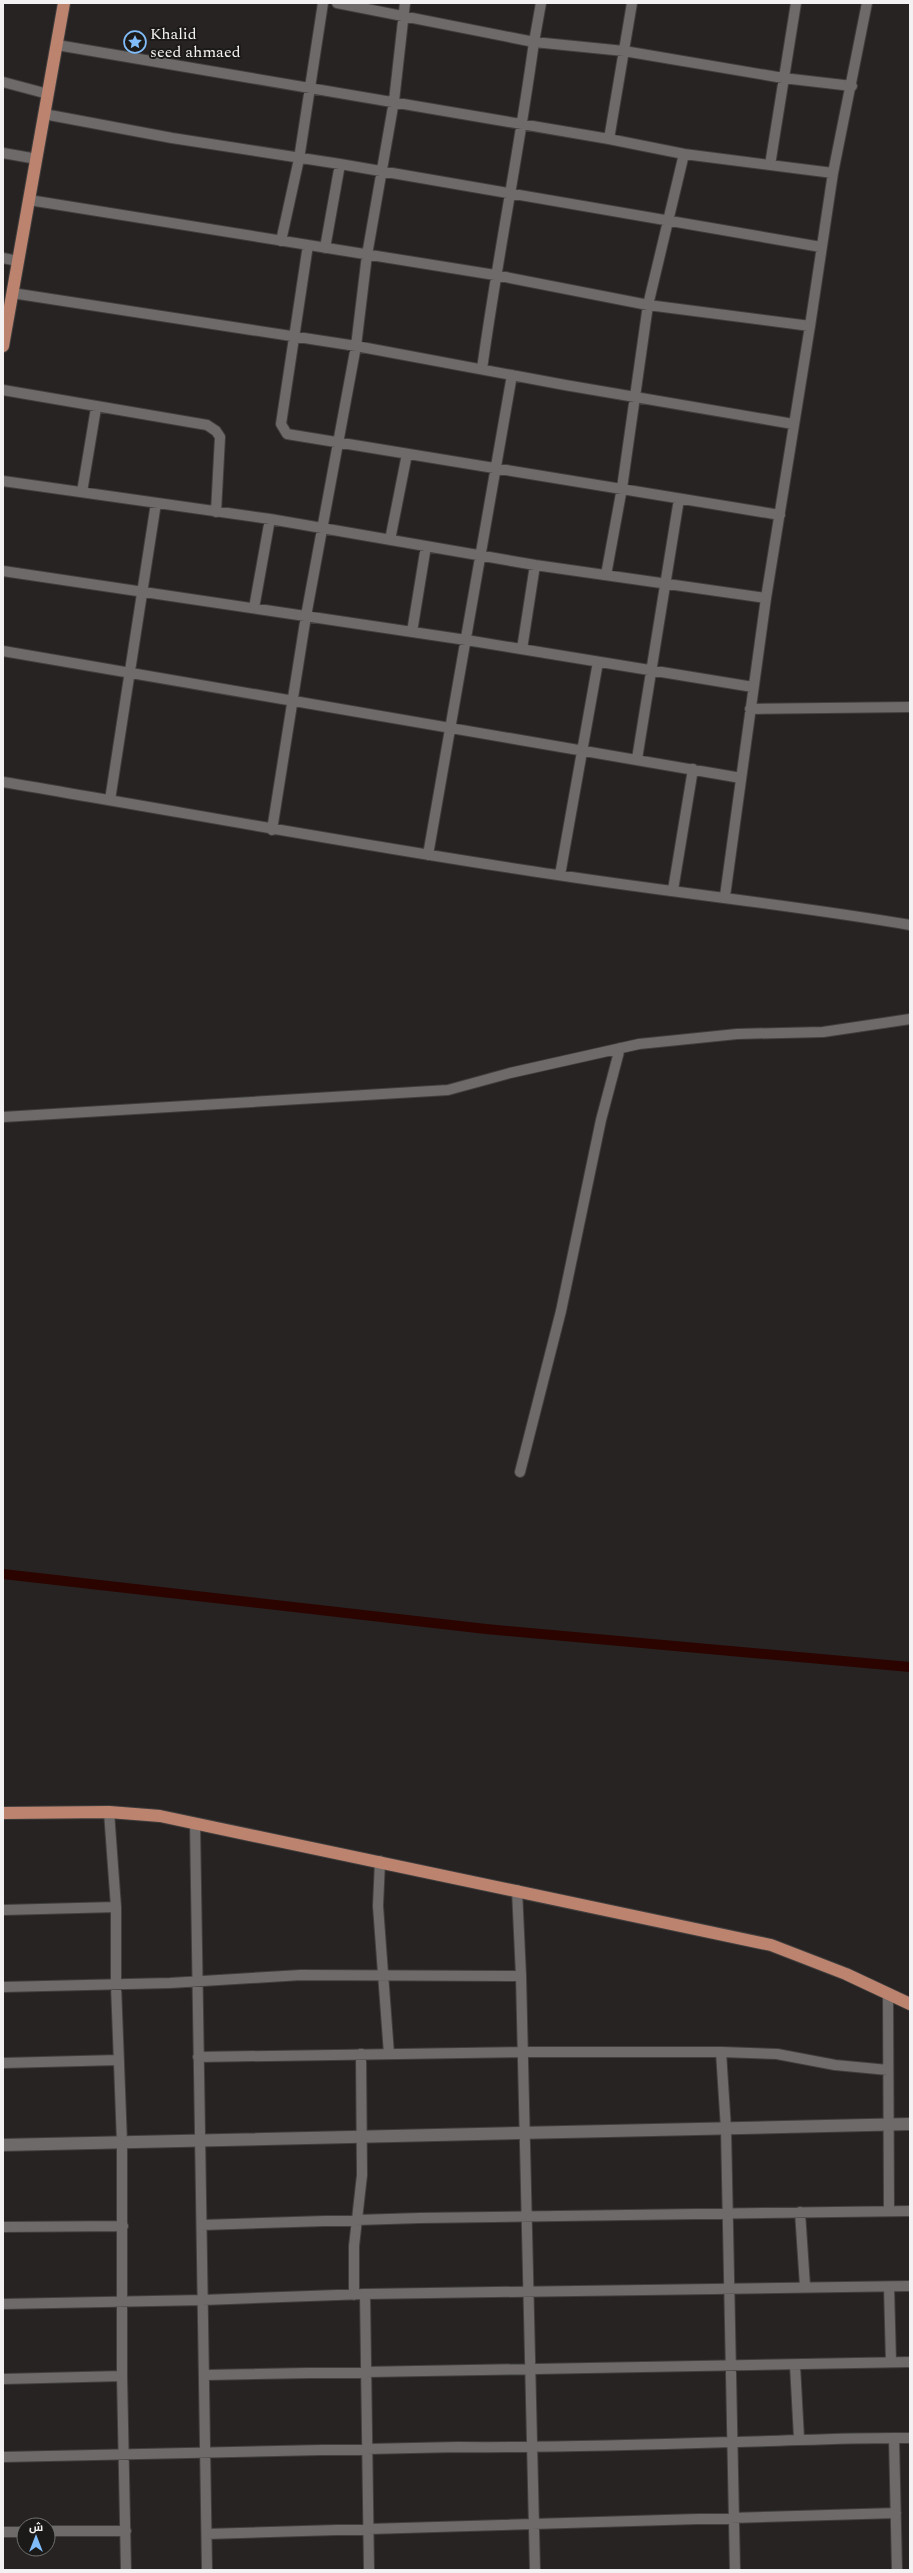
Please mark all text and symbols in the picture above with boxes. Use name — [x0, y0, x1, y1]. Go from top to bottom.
place label: Khalid seed ahmaed — [150, 22, 241, 64]
place icon: Khalid seed ahmaed — [122, 29, 148, 55]
north arrow — [16, 2517, 56, 2557]
text: ش — [29, 2519, 43, 2536]

